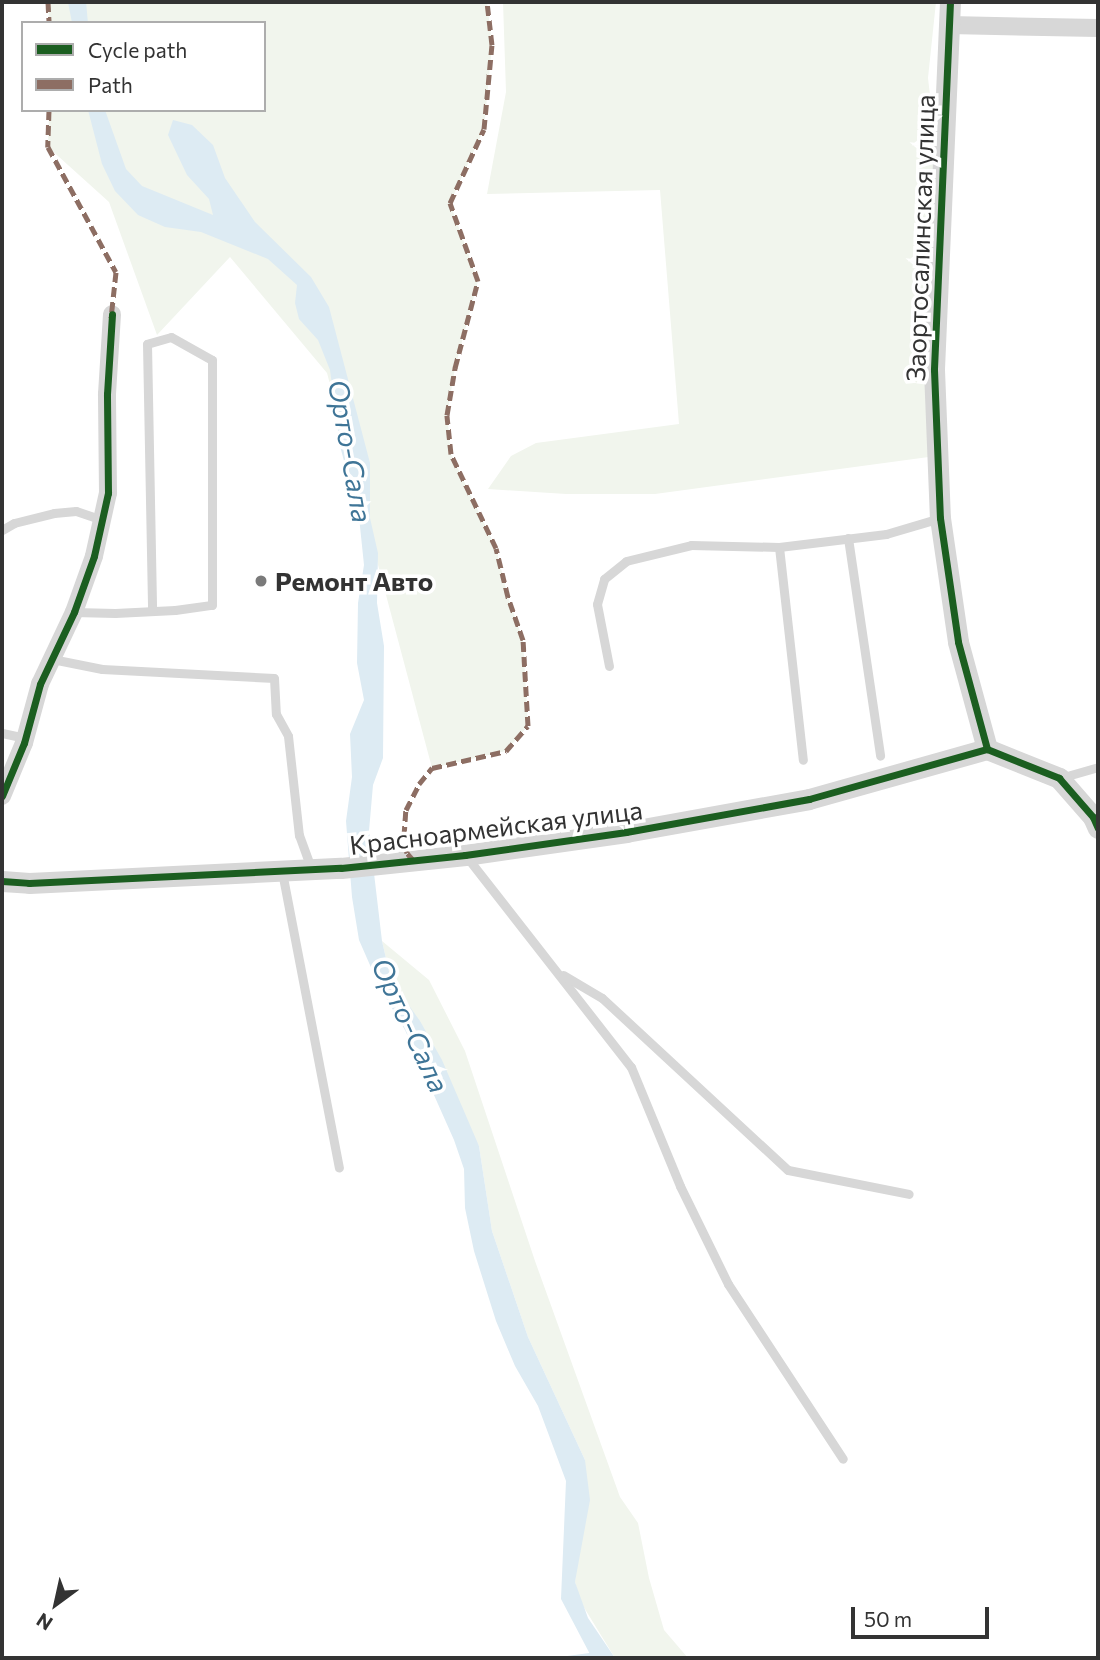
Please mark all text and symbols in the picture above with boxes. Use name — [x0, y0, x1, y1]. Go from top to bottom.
legend — [21, 21, 266, 112]
text: Cycle path — [88, 37, 187, 62]
text: Path — [88, 72, 133, 97]
street label: Заортосалинская улица — [899, 94, 941, 382]
water label: Орто-Сала — [322, 377, 380, 525]
place label: Ремонт Авто — [275, 565, 433, 597]
marker: Ремонт Авто — [253, 573, 269, 589]
street label: Красноармейская улица — [348, 794, 644, 860]
water label: Орто-Сала — [365, 952, 457, 1098]
north arrow — [21, 1569, 91, 1639]
scale bar — [855, 1594, 993, 1638]
text: 50 m — [864, 1606, 912, 1631]
text: N — [32, 1609, 57, 1636]

